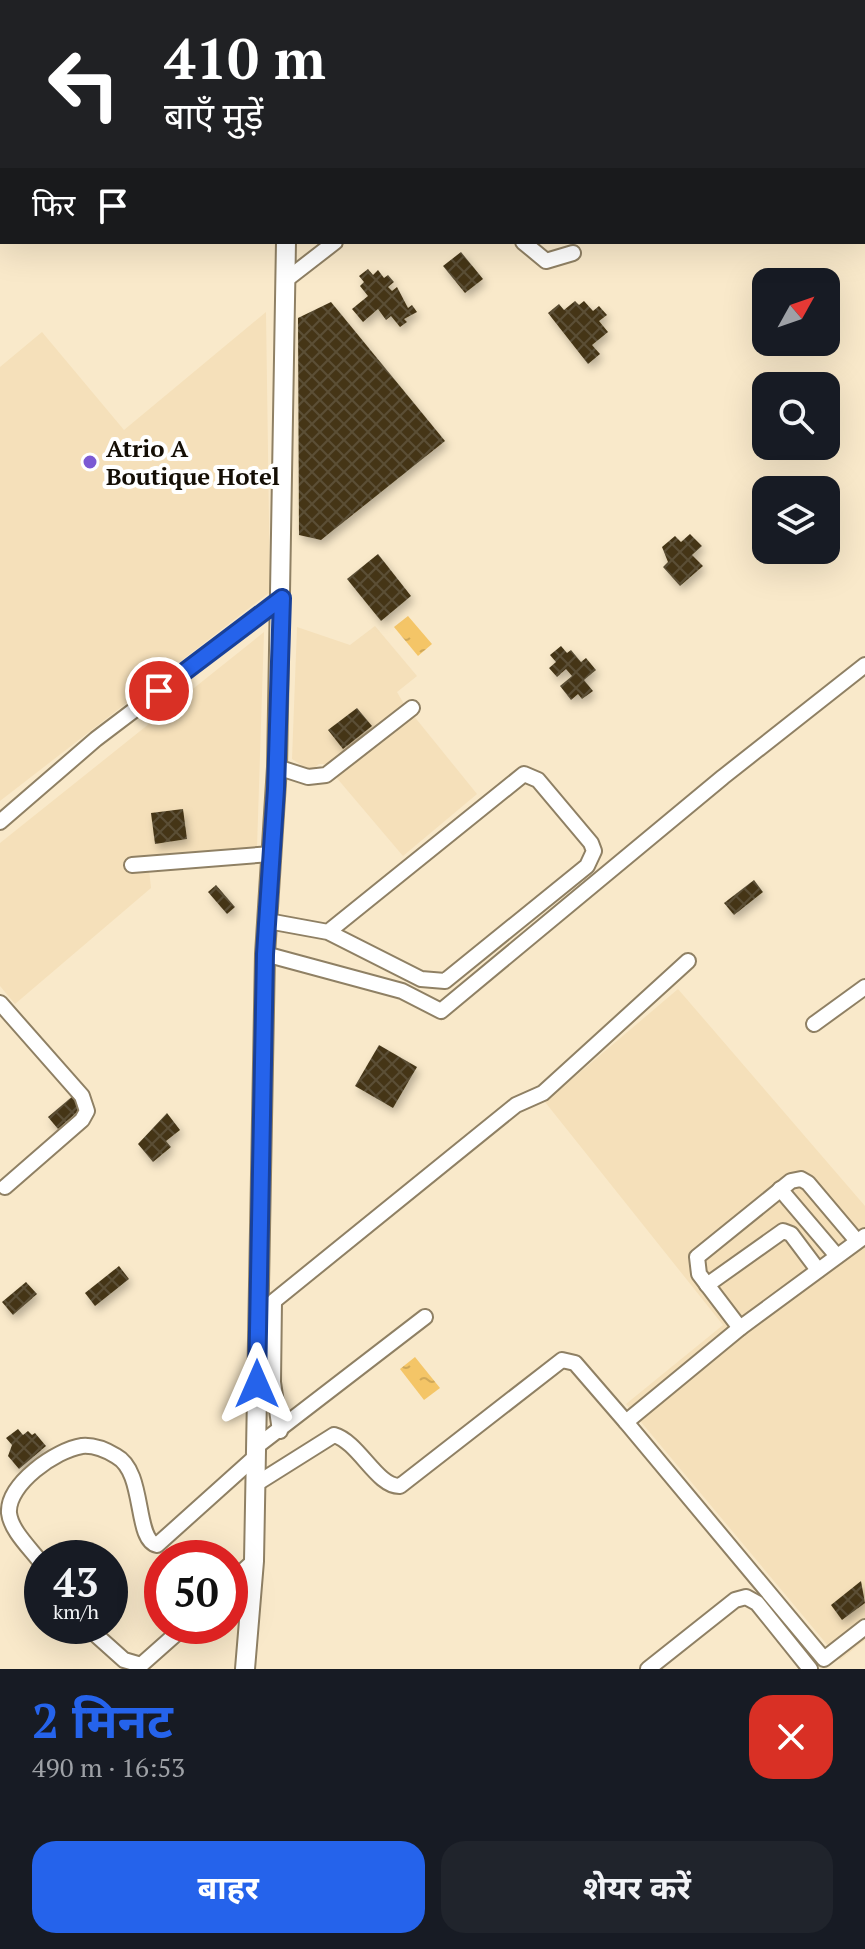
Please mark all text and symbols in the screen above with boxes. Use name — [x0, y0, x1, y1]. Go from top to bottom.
text: 410 m — [164, 21, 326, 95]
icon: left — [32, 32, 136, 136]
text: बाएँ मुड़ें — [164, 92, 263, 139]
icon: arrive — [91, 184, 135, 228]
text: फिर — [32, 185, 75, 225]
north arrow — [752, 268, 840, 356]
map controls — [752, 268, 840, 564]
button: search — [752, 372, 840, 460]
place label: Atrio A Boutique Hotel — [106, 432, 280, 492]
marker: Atrio A Boutique Hotel — [81, 453, 99, 471]
button: layers — [752, 476, 840, 564]
pin — [125, 657, 193, 725]
icon: arrive — [137, 669, 181, 713]
position arrow — [215, 1342, 299, 1426]
speed limit sign: 50 — [144, 1540, 248, 1644]
text: 43 — [53, 1555, 99, 1608]
text: km/h — [53, 1598, 99, 1625]
text: 2 मिनट — [32, 1688, 173, 1752]
button: close — [749, 1695, 833, 1779]
text: 490 m · 16:53 — [32, 1750, 185, 1784]
button: बाहर — [32, 1841, 425, 1933]
button: शेयर करें — [441, 1841, 833, 1933]

